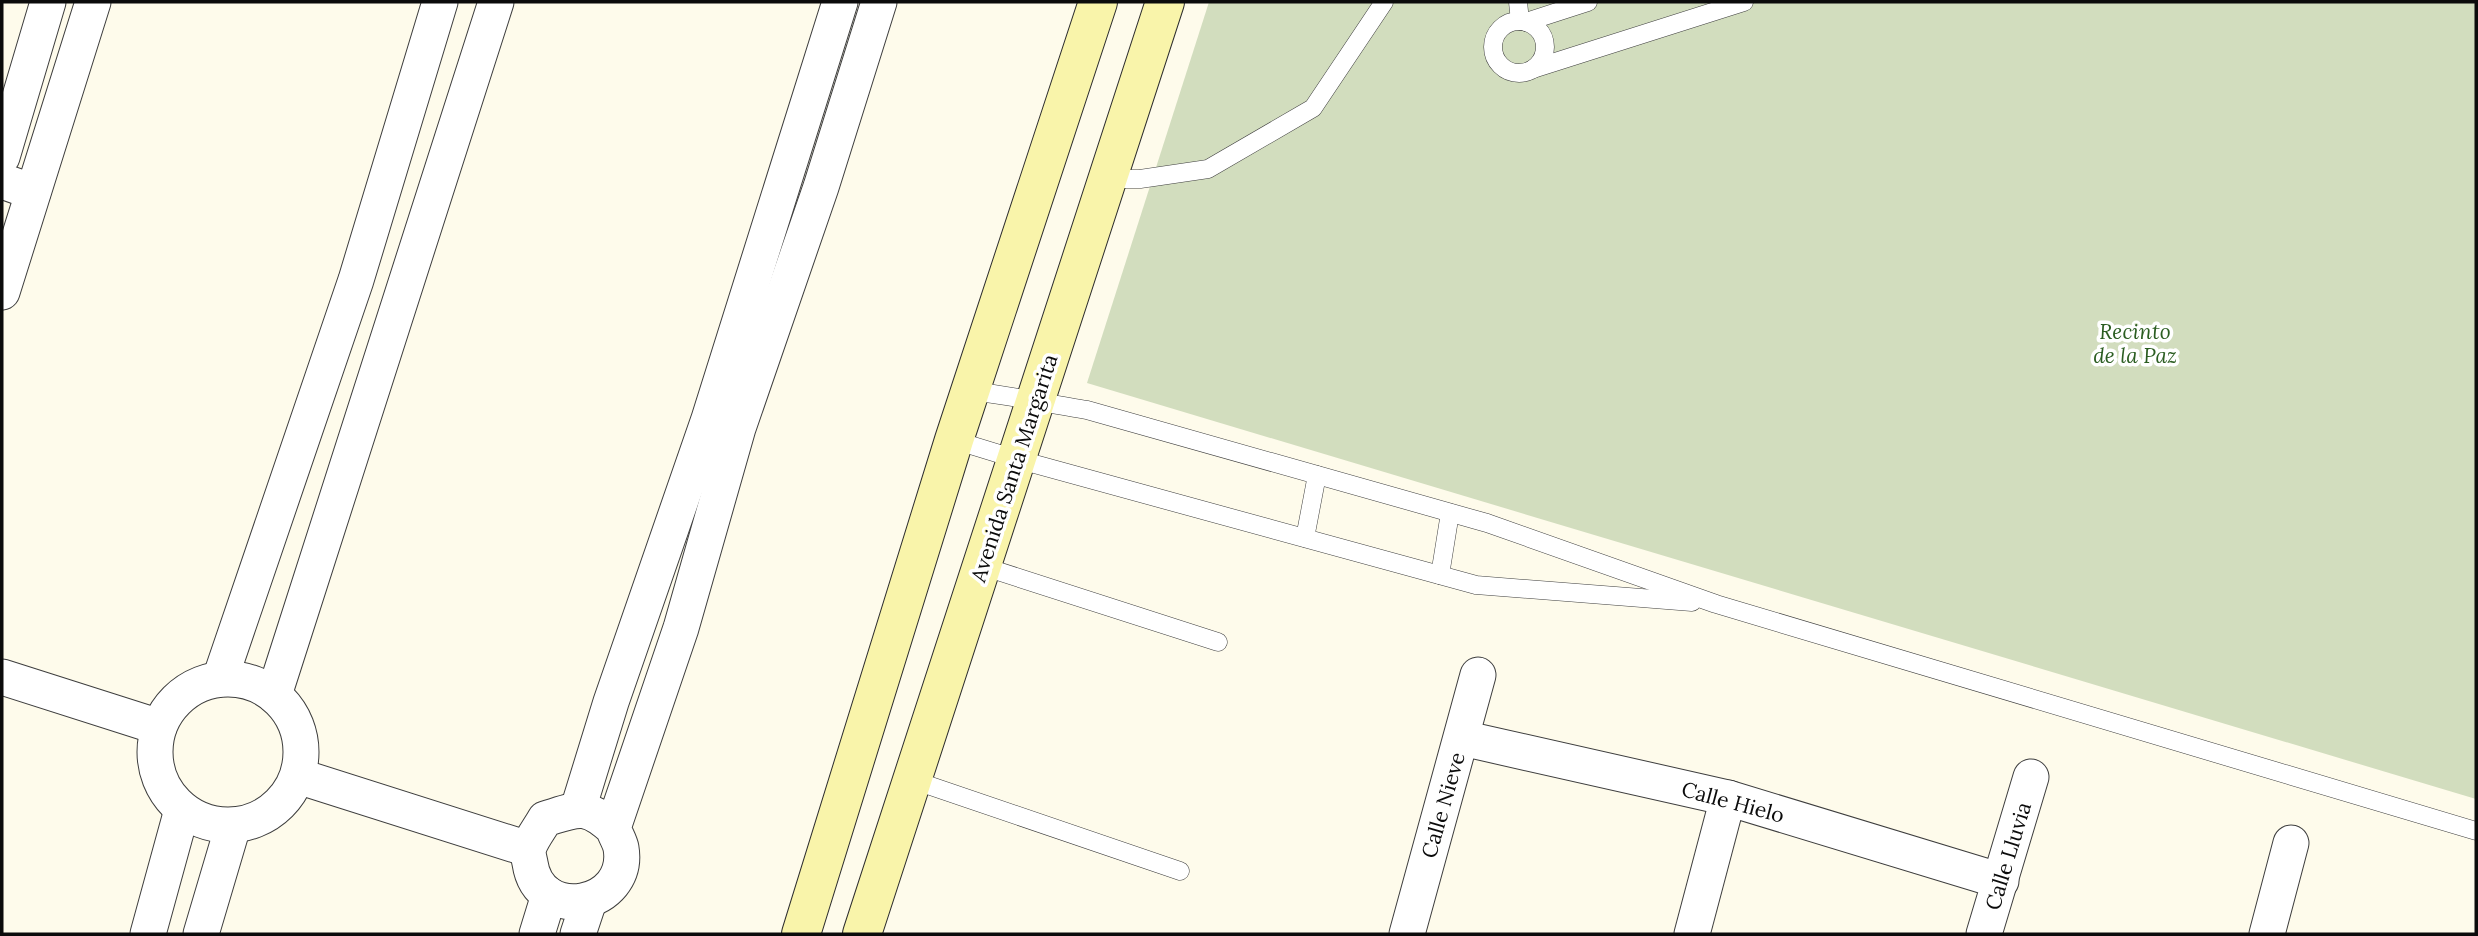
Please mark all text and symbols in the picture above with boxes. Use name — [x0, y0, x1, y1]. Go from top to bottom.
park label: Recinto de la Paz — [2093, 318, 2177, 369]
street label: Avenida Santa Margarita — [964, 351, 1064, 586]
street label: Calle Nieve — [1415, 749, 1471, 861]
street label: Calle Hielo — [1679, 775, 1787, 829]
street label: Calle Lluvia — [1979, 799, 2037, 913]

